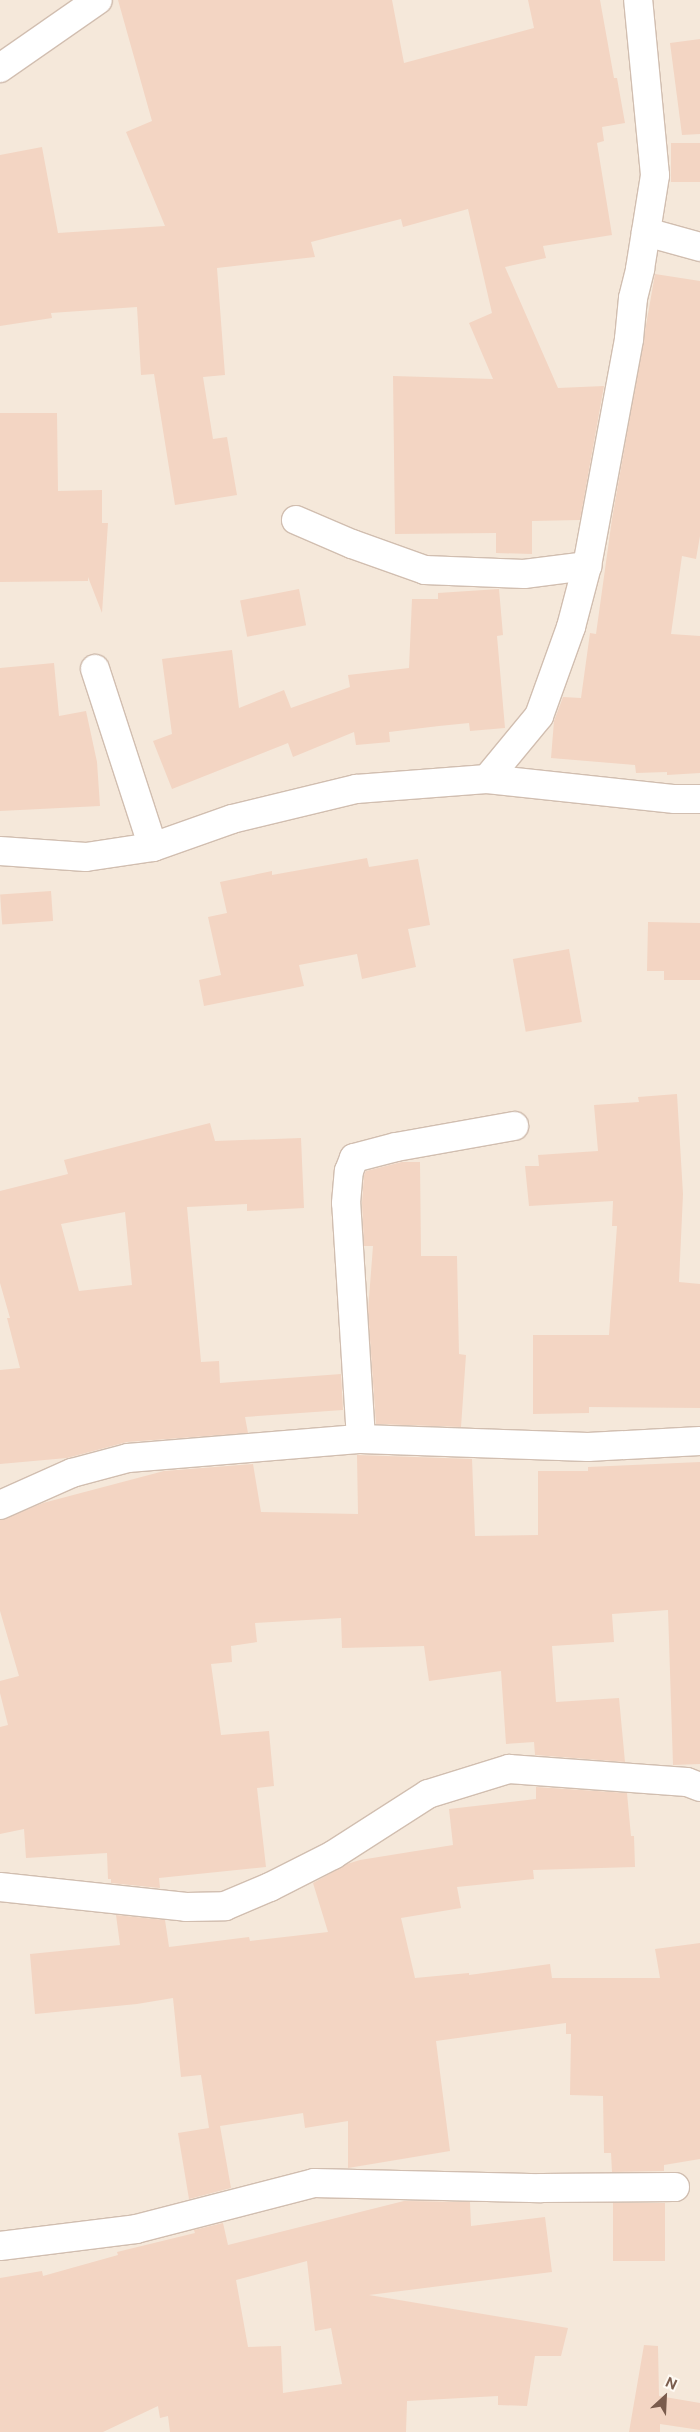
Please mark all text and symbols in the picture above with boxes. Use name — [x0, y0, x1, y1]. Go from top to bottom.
north arrow — [640, 2372, 690, 2422]
text: N — [663, 2374, 680, 2393]

